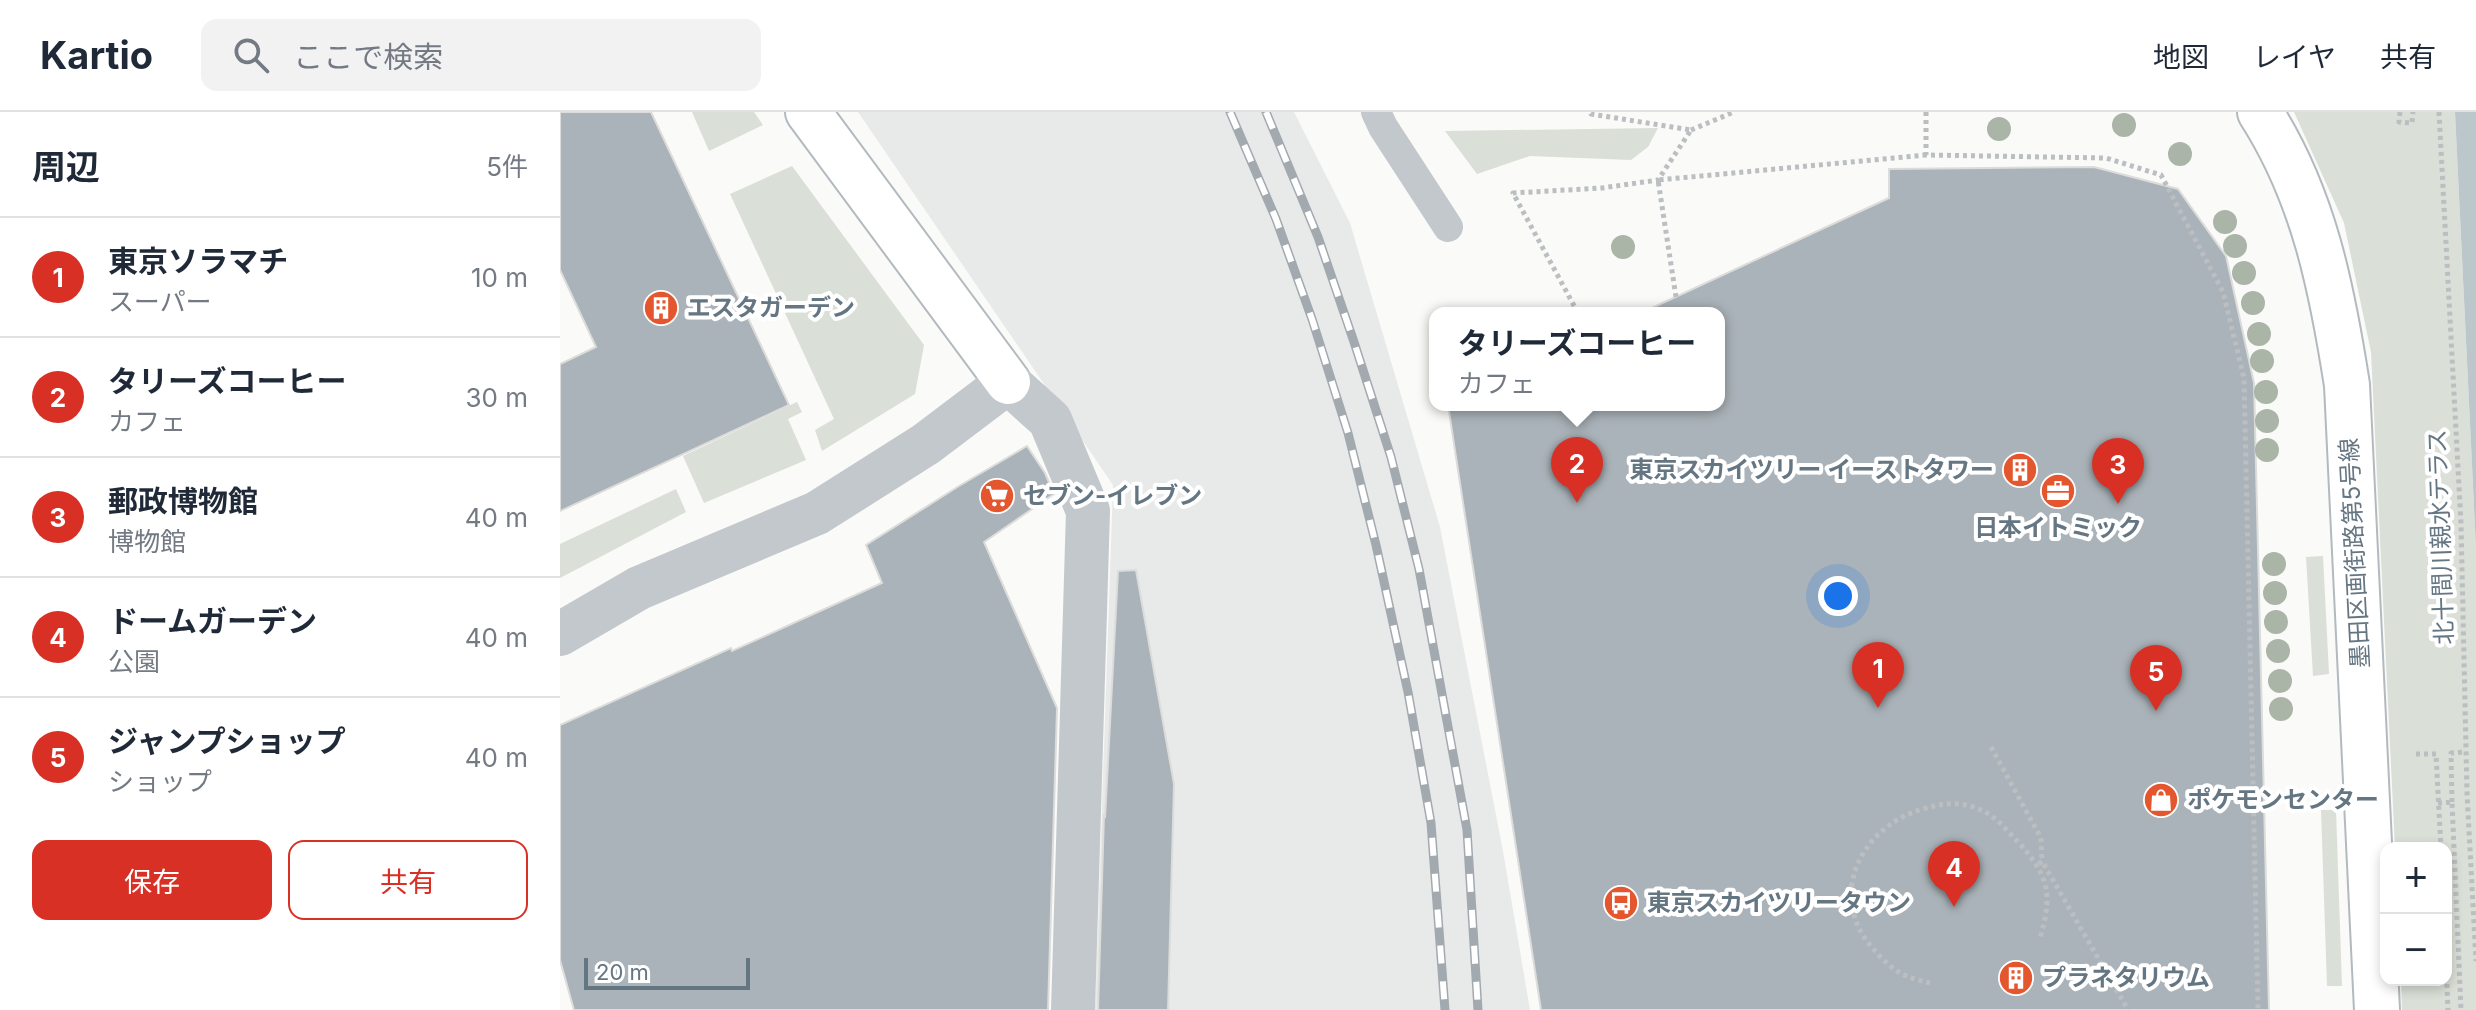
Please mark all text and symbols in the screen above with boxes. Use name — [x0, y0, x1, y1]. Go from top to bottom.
search box — [201, 19, 761, 91]
text: Kartio — [40, 32, 153, 78]
icon: search — [229, 33, 273, 77]
text: ここで検索 — [293, 39, 443, 75]
text: 地図 — [2153, 40, 2209, 74]
text: レイヤ — [2253, 40, 2336, 74]
text: 共有 — [2380, 40, 2436, 74]
text: 周辺 — [32, 146, 100, 187]
text: 5件 — [486, 151, 528, 182]
text: 東京ソラマチ — [108, 243, 288, 279]
text: 1 — [52, 262, 64, 293]
text: 10 m — [471, 262, 528, 293]
text: スーパー — [108, 286, 212, 317]
building icon: エスタガーデン — [642, 289, 680, 327]
place label: エスタガーデン — [687, 293, 855, 322]
popup — [1429, 307, 1725, 411]
text: タリーズコーヒー — [1458, 325, 1696, 361]
text: タリーズコーヒー — [108, 363, 347, 399]
text: カフェ — [1458, 368, 1536, 399]
text: 2 — [50, 382, 66, 413]
text: 30 m — [465, 382, 528, 413]
text: カフェ — [108, 406, 186, 437]
street label: 北十間川親水テラス — [2422, 429, 2459, 645]
pin: 2 — [1551, 437, 1603, 503]
street label: 墨田区画街路第5号線 — [2334, 437, 2375, 669]
pin: 3 — [2092, 438, 2144, 504]
building icon: 東京スカイツリー イーストタワー — [2001, 451, 2039, 489]
place label: 東京スカイツリー イーストタワー — [1630, 455, 1994, 484]
office icon: 日本イトミック — [2039, 472, 2077, 510]
supermarket icon: セブン-イレブン — [978, 477, 1016, 515]
place label: セブン-イレブン — [1023, 481, 1202, 510]
text: 郵政博物館 — [108, 483, 258, 519]
text: 3 — [50, 502, 66, 533]
text: 40 m — [465, 502, 528, 533]
place label: 日本イトミック — [1974, 513, 2142, 542]
text: 博物館 — [108, 526, 186, 557]
your location — [1818, 576, 1858, 616]
text: ドームガーデン — [108, 603, 317, 639]
text: 4 — [49, 622, 67, 653]
text: 40 m — [465, 622, 528, 653]
pin: 1 — [1852, 642, 1904, 708]
pin: 5 — [2130, 645, 2182, 711]
text: 公園 — [108, 646, 160, 677]
text: ジャンプショップ — [108, 723, 346, 759]
text: 5 — [50, 742, 66, 773]
text: 40 m — [465, 742, 528, 773]
text: ショップ — [108, 766, 212, 797]
shop icon: ポケモンセンター — [2142, 781, 2180, 819]
place label: ポケモンセンター — [2187, 785, 2379, 814]
button: 保存 — [32, 840, 272, 920]
button: 共有 — [288, 840, 528, 920]
pin: 4 — [1928, 841, 1980, 907]
map controls — [2380, 842, 2452, 986]
button: + — [2380, 842, 2452, 914]
bus stop icon: 東京スカイツリータウン — [1602, 884, 1640, 922]
place label: 東京スカイツリータウン — [1647, 888, 1911, 917]
button: − — [2380, 914, 2452, 986]
scale bar — [584, 954, 750, 990]
text: 20 m — [596, 959, 649, 985]
building icon: プラネタリウム — [1997, 959, 2035, 997]
place label: プラネタリウム — [2042, 963, 2210, 992]

